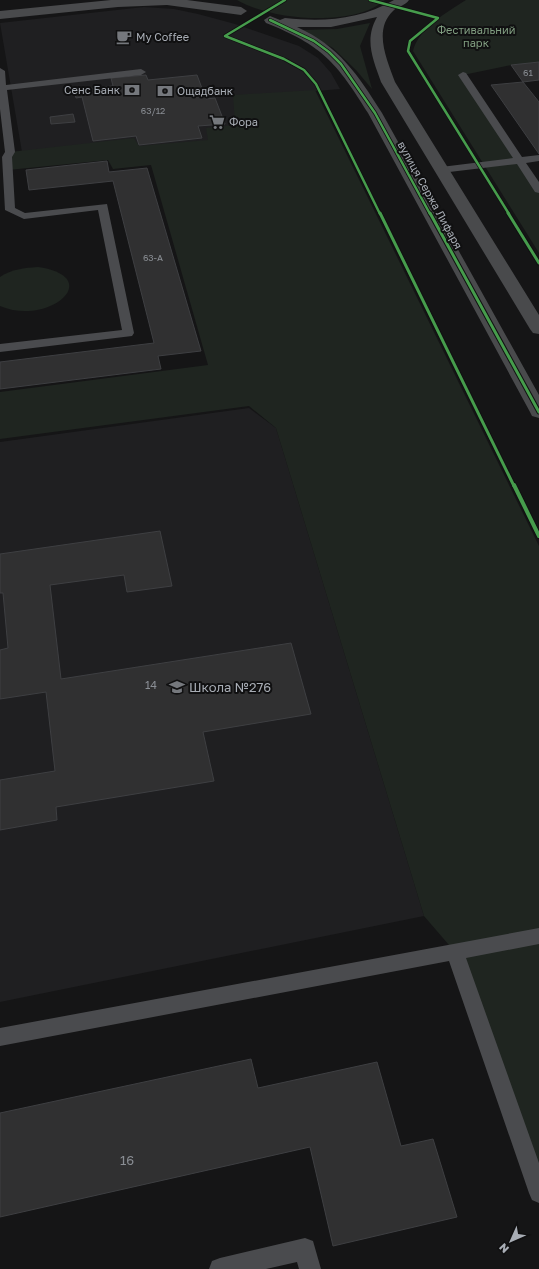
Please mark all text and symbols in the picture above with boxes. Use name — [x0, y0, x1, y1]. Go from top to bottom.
park label: Фестивальний парк — [437, 23, 515, 49]
cafe icon: My Coffee — [115, 28, 133, 46]
place label: My Coffee — [136, 30, 189, 43]
house number: 61 — [523, 67, 534, 78]
bank icon: Сенс Банк — [123, 81, 141, 99]
bank icon: Ощадбанк — [156, 82, 174, 100]
place label: Сенс Банк — [64, 83, 121, 96]
place label: Ощадбанк — [177, 84, 234, 97]
house number: 63/12 — [141, 105, 165, 116]
supermarket icon: Фора — [208, 113, 226, 131]
place label: Фора — [229, 115, 258, 128]
street label: вулиця Сержа Лифаря — [395, 139, 465, 251]
house number: 63-А — [143, 252, 163, 263]
house number: 14 — [145, 678, 157, 691]
school or university icon: Школа №276 — [168, 678, 186, 696]
place label: Школа №276 — [189, 679, 271, 695]
house number: 16 — [120, 1152, 134, 1168]
north arrow — [491, 1221, 531, 1261]
text: N — [496, 1241, 511, 1256]

